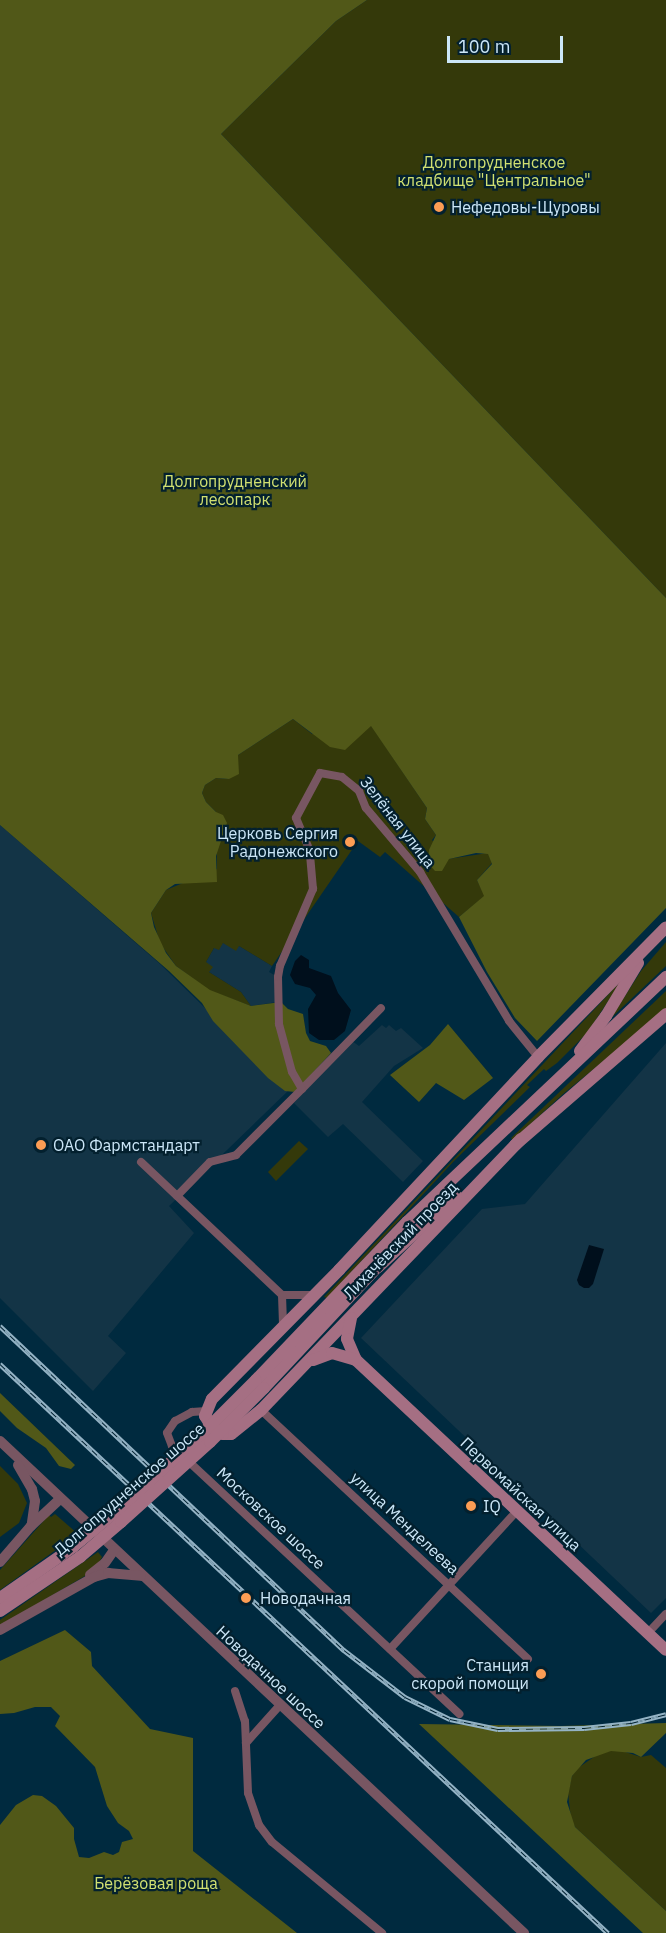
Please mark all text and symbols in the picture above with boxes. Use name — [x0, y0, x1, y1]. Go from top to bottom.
scale bar — [450, 24, 566, 62]
text: 100 m — [458, 35, 510, 58]
park label: Долгопрудненское кладбище "Центральное" — [397, 152, 591, 190]
place label: Нефедовы-Щуровы — [451, 197, 600, 217]
marker: Нефедовы-Щуровы — [432, 200, 446, 214]
park label: Долгопрудненский лесопарк — [163, 471, 307, 509]
street label: Зелёная улица — [356, 772, 440, 872]
place label: Церковь Сергия Радонежского — [217, 823, 338, 861]
marker: Церковь Сергия Радонежского — [343, 835, 357, 849]
place label: ОАО Фармстандарт — [53, 1135, 200, 1155]
marker: ОАО Фармстандарт — [34, 1138, 48, 1152]
street label: Лихачёвский проезд — [339, 1177, 461, 1303]
street label: Долгопрудненское шоссе — [50, 1418, 208, 1560]
street label: Первомайская улица — [457, 1433, 585, 1555]
street label: Московское шоссе — [213, 1463, 329, 1573]
street label: улица Менделеева — [347, 1468, 463, 1578]
place label: IQ — [483, 1496, 501, 1516]
marker: IQ — [464, 1499, 478, 1513]
place label: Новодачная — [260, 1588, 351, 1608]
marker: Новодачная — [237, 1589, 255, 1607]
street label: Новодачное шоссе — [213, 1622, 329, 1732]
place label: Станция скорой помощи — [411, 1655, 529, 1693]
marker: Станция скорой помощи — [534, 1667, 548, 1681]
park label: Берёзовая роща — [94, 1873, 218, 1893]

